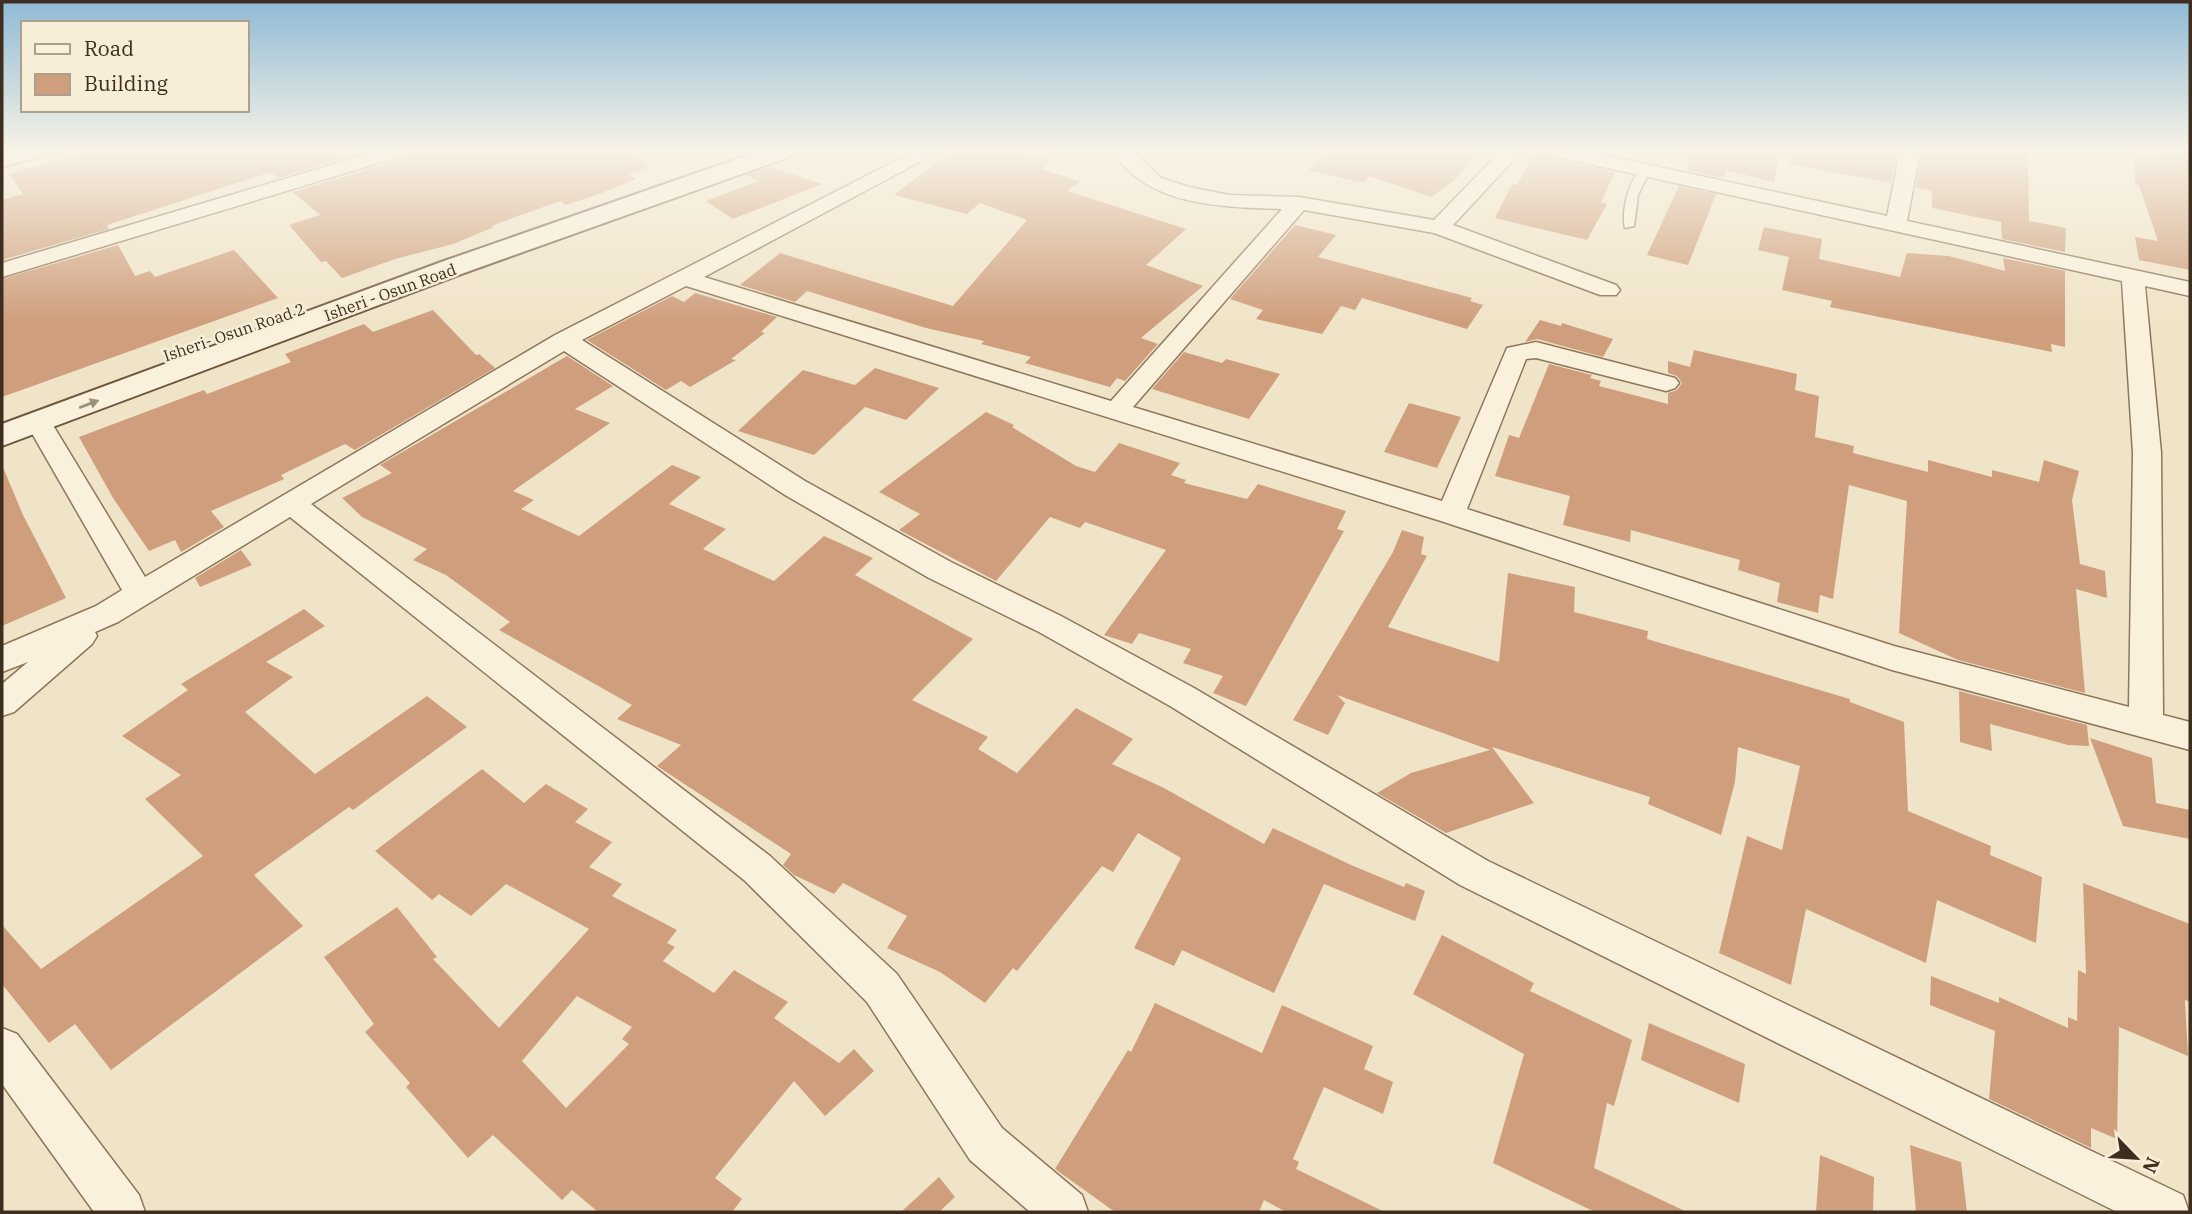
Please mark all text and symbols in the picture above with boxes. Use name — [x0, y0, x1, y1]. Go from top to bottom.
legend — [21, 21, 248, 112]
text: Road — [84, 34, 134, 62]
text: Building — [84, 69, 169, 97]
street label: Isheri - Osun Road — [321, 259, 459, 325]
street label: Isheri- Osun Road 2 — [160, 298, 308, 366]
one-way arrow — [78, 398, 99, 409]
north arrow — [2101, 1123, 2171, 1193]
text: N — [2137, 1153, 2165, 1177]

